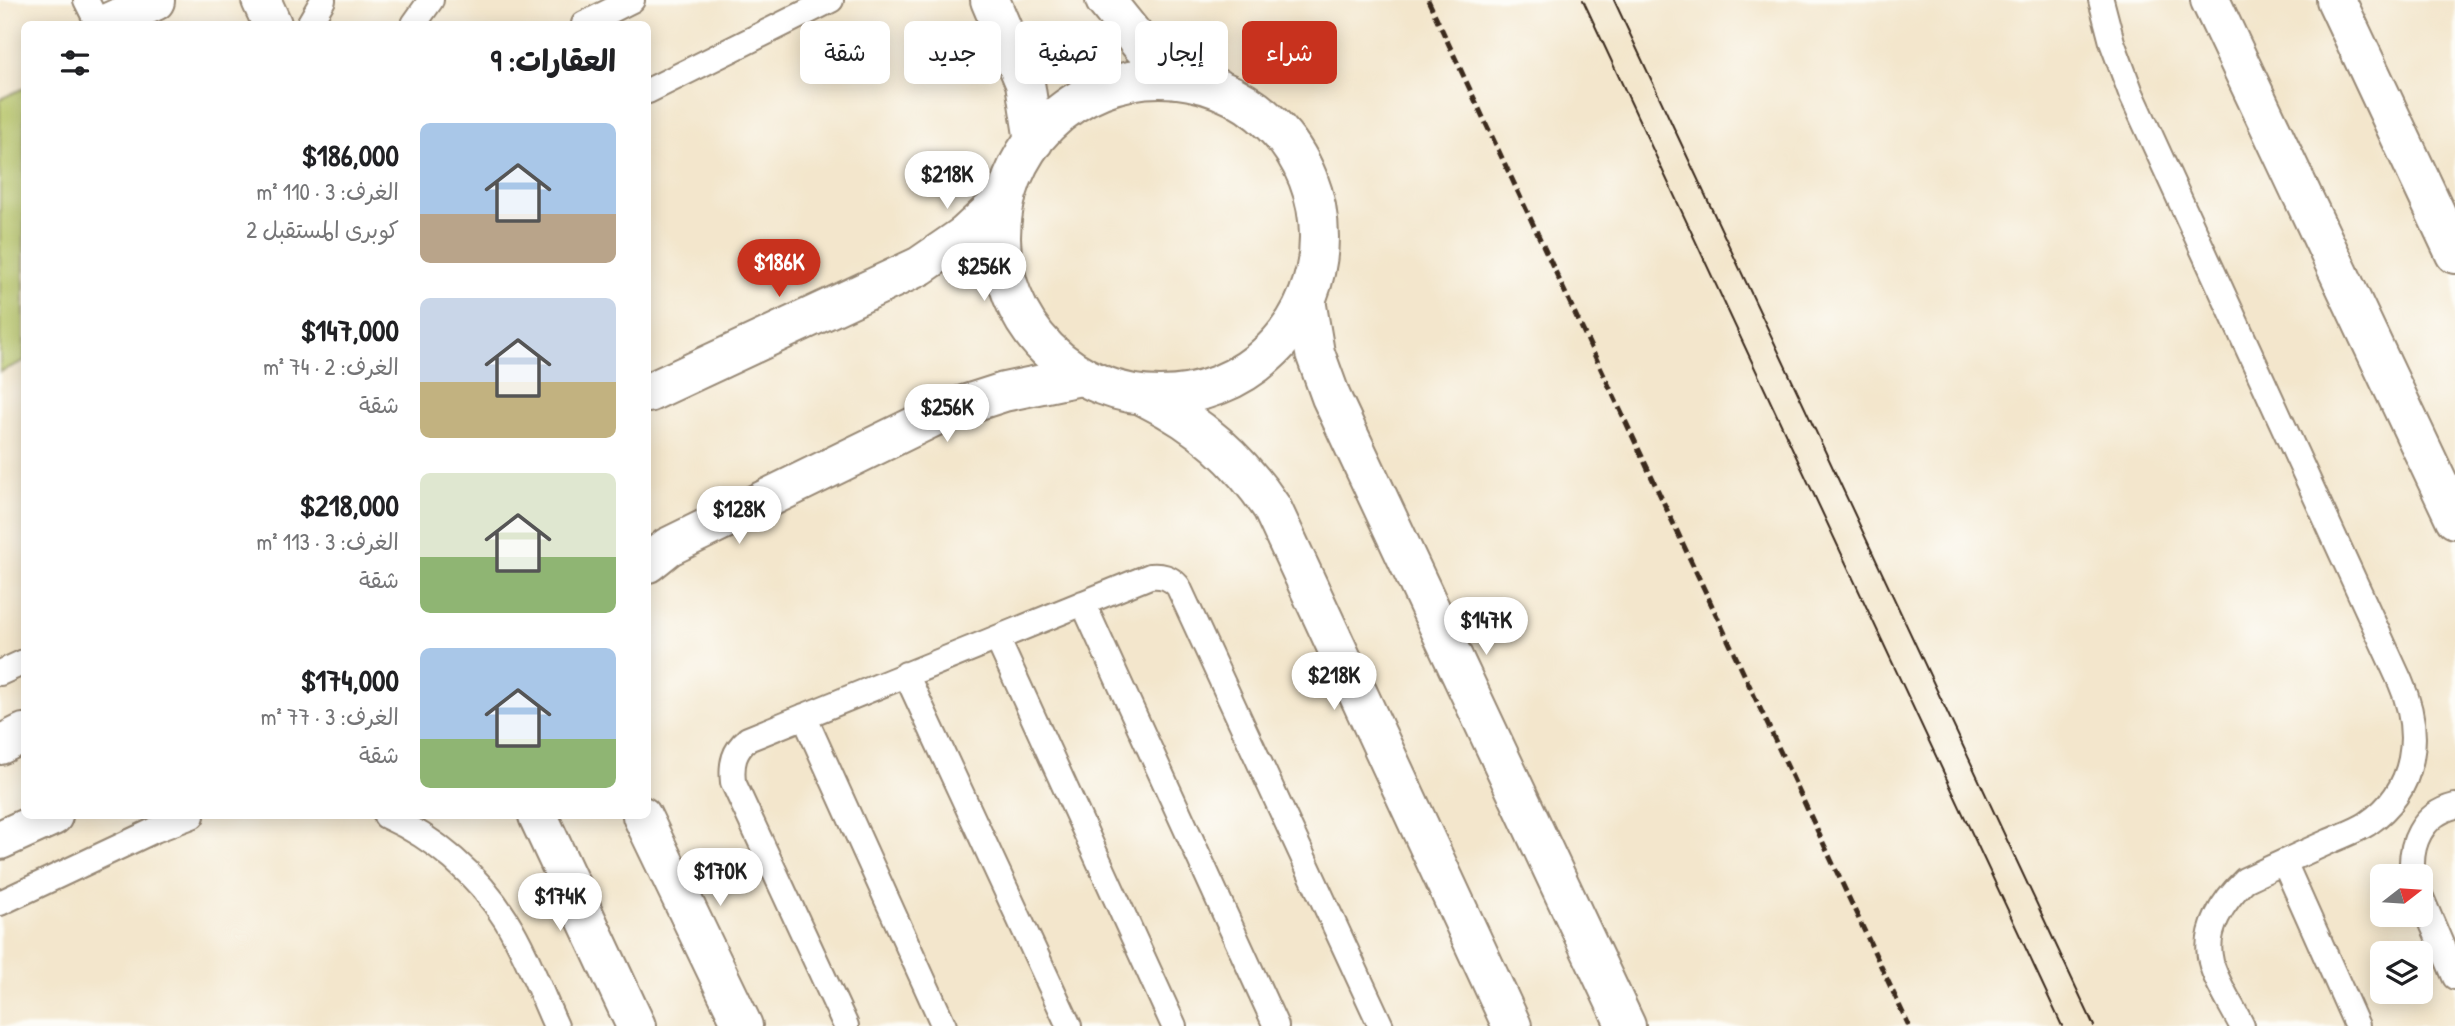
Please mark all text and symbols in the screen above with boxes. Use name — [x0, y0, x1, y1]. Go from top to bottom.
chip: شقة — [800, 21, 890, 84]
chip: جديد — [904, 21, 1001, 84]
chip: تصفية — [1015, 21, 1121, 84]
chip: إيجار — [1135, 21, 1228, 84]
chip: شراء — [1242, 21, 1337, 84]
text: العقارات: 9 — [491, 40, 616, 80]
icon: filters — [56, 44, 94, 82]
text: $186,000 — [302, 135, 399, 175]
icon: home — [476, 151, 560, 235]
pin: $218K — [898, 152, 996, 211]
text: $218K — [921, 158, 973, 189]
text: الغرف: 3 · 110 m² — [257, 176, 399, 207]
text: كوبرى المستقبل 2 — [246, 214, 399, 245]
pin: $186K — [730, 240, 828, 299]
pin: $256K — [935, 244, 1033, 303]
text: $186K — [753, 246, 805, 277]
text: $256K — [957, 250, 1011, 281]
text: $147,000 — [300, 310, 399, 350]
icon: home — [476, 326, 560, 410]
text: الغرف: 2 · 74 m² — [263, 351, 399, 382]
pin: $256K — [898, 384, 996, 444]
text: شقة — [359, 389, 399, 420]
text: $256K — [920, 391, 974, 422]
text: $218,000 — [299, 485, 399, 525]
pin: $128K — [690, 486, 788, 546]
text: $128K — [713, 493, 765, 524]
icon: home — [476, 501, 560, 585]
text: الغرف: 3 · 113 m² — [257, 526, 399, 557]
text: شقة — [359, 564, 399, 595]
pin: $147K — [1437, 598, 1535, 657]
text: $147K — [1460, 604, 1512, 635]
pin: $218K — [1285, 652, 1383, 712]
text: $218K — [1308, 659, 1360, 690]
text: $174,000 — [300, 660, 399, 700]
icon: home — [476, 676, 560, 760]
text: الغرف: 3 · 77 m² — [261, 701, 399, 732]
text: شقة — [359, 739, 399, 770]
pin: $170K — [671, 848, 769, 908]
text: $170K — [693, 855, 747, 886]
north arrow — [2370, 864, 2432, 928]
map controls — [2370, 864, 2433, 1004]
pin: $174K — [511, 874, 609, 933]
text: $174K — [534, 880, 586, 911]
button: layers — [2370, 941, 2433, 1004]

